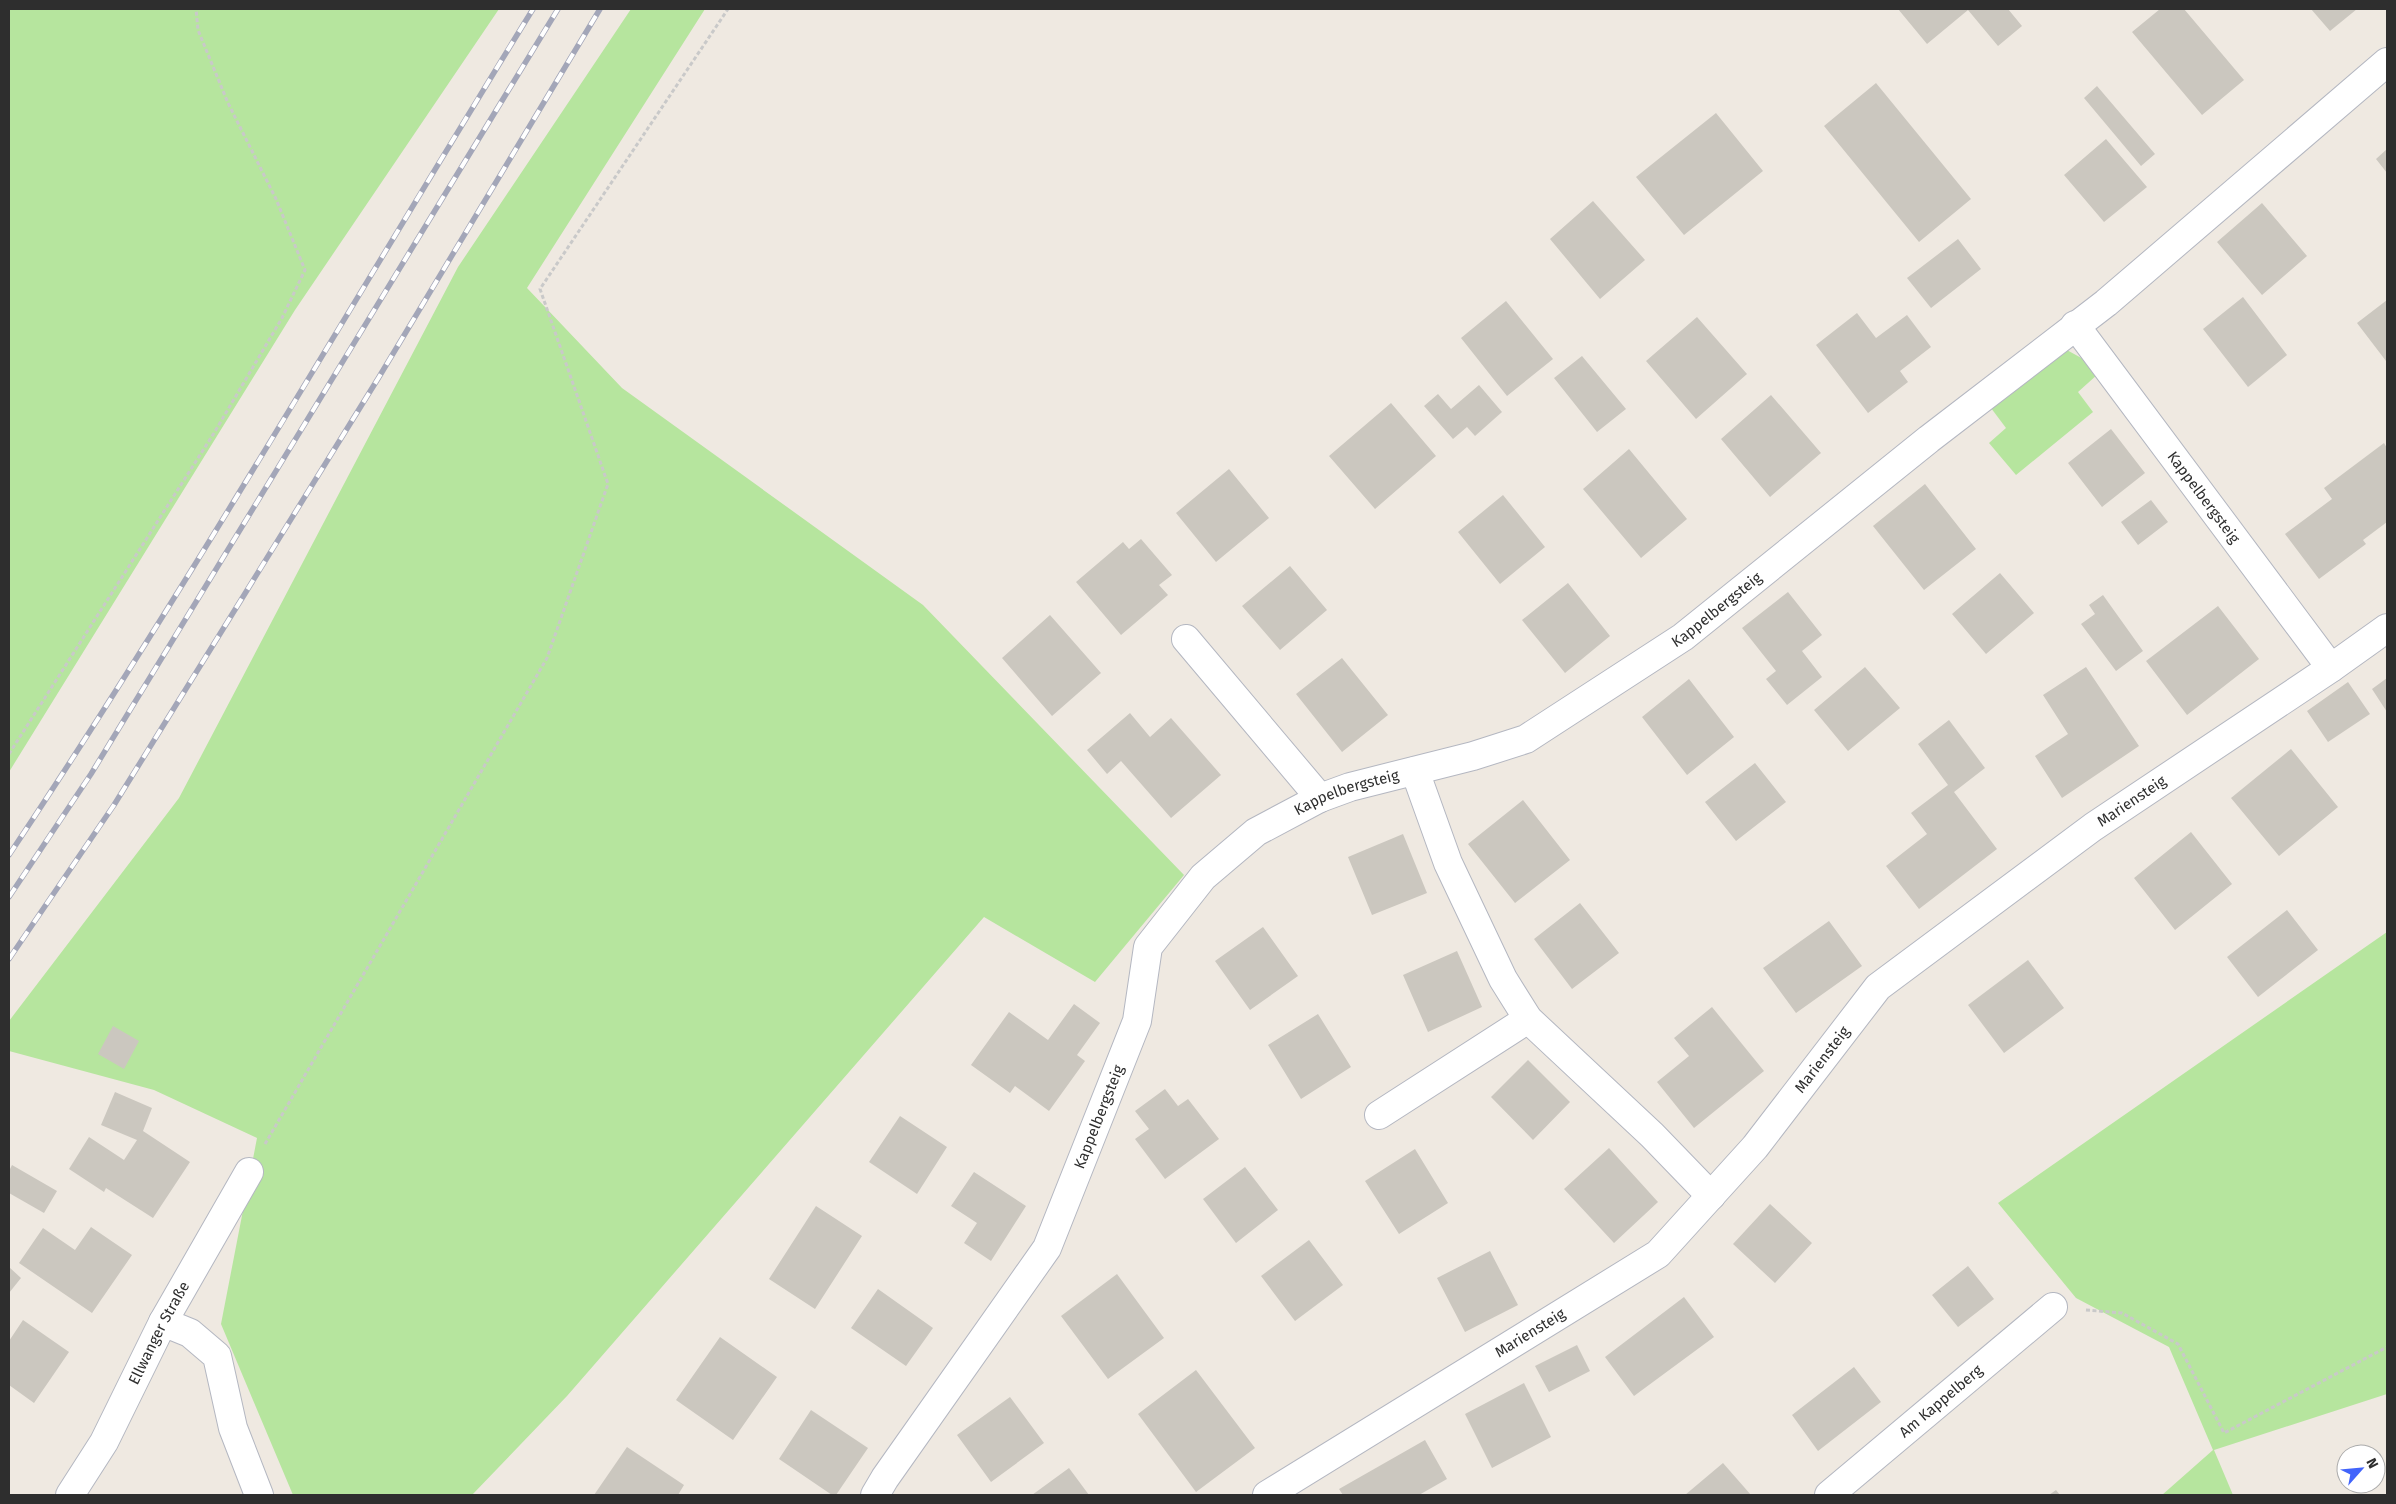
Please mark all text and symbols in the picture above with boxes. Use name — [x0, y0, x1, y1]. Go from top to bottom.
street label: Kappelbergsteig — [2163, 448, 2244, 547]
street label: Kappelbergsteig — [1668, 568, 1765, 651]
street label: Kappelbergsteig — [1291, 766, 1401, 819]
street label: Mariensteig — [2094, 772, 2170, 831]
street label: Mariensteig — [1791, 1023, 1854, 1097]
street label: Kappelbergsteig — [1070, 1062, 1128, 1172]
street label: Ellwanger Straße — [125, 1278, 193, 1388]
street label: Mariensteig — [1492, 1304, 1569, 1361]
street label: Am Kappelberg — [1895, 1361, 1986, 1441]
north arrow — [2336, 1444, 2386, 1494]
text: N — [2362, 1455, 2382, 1471]

